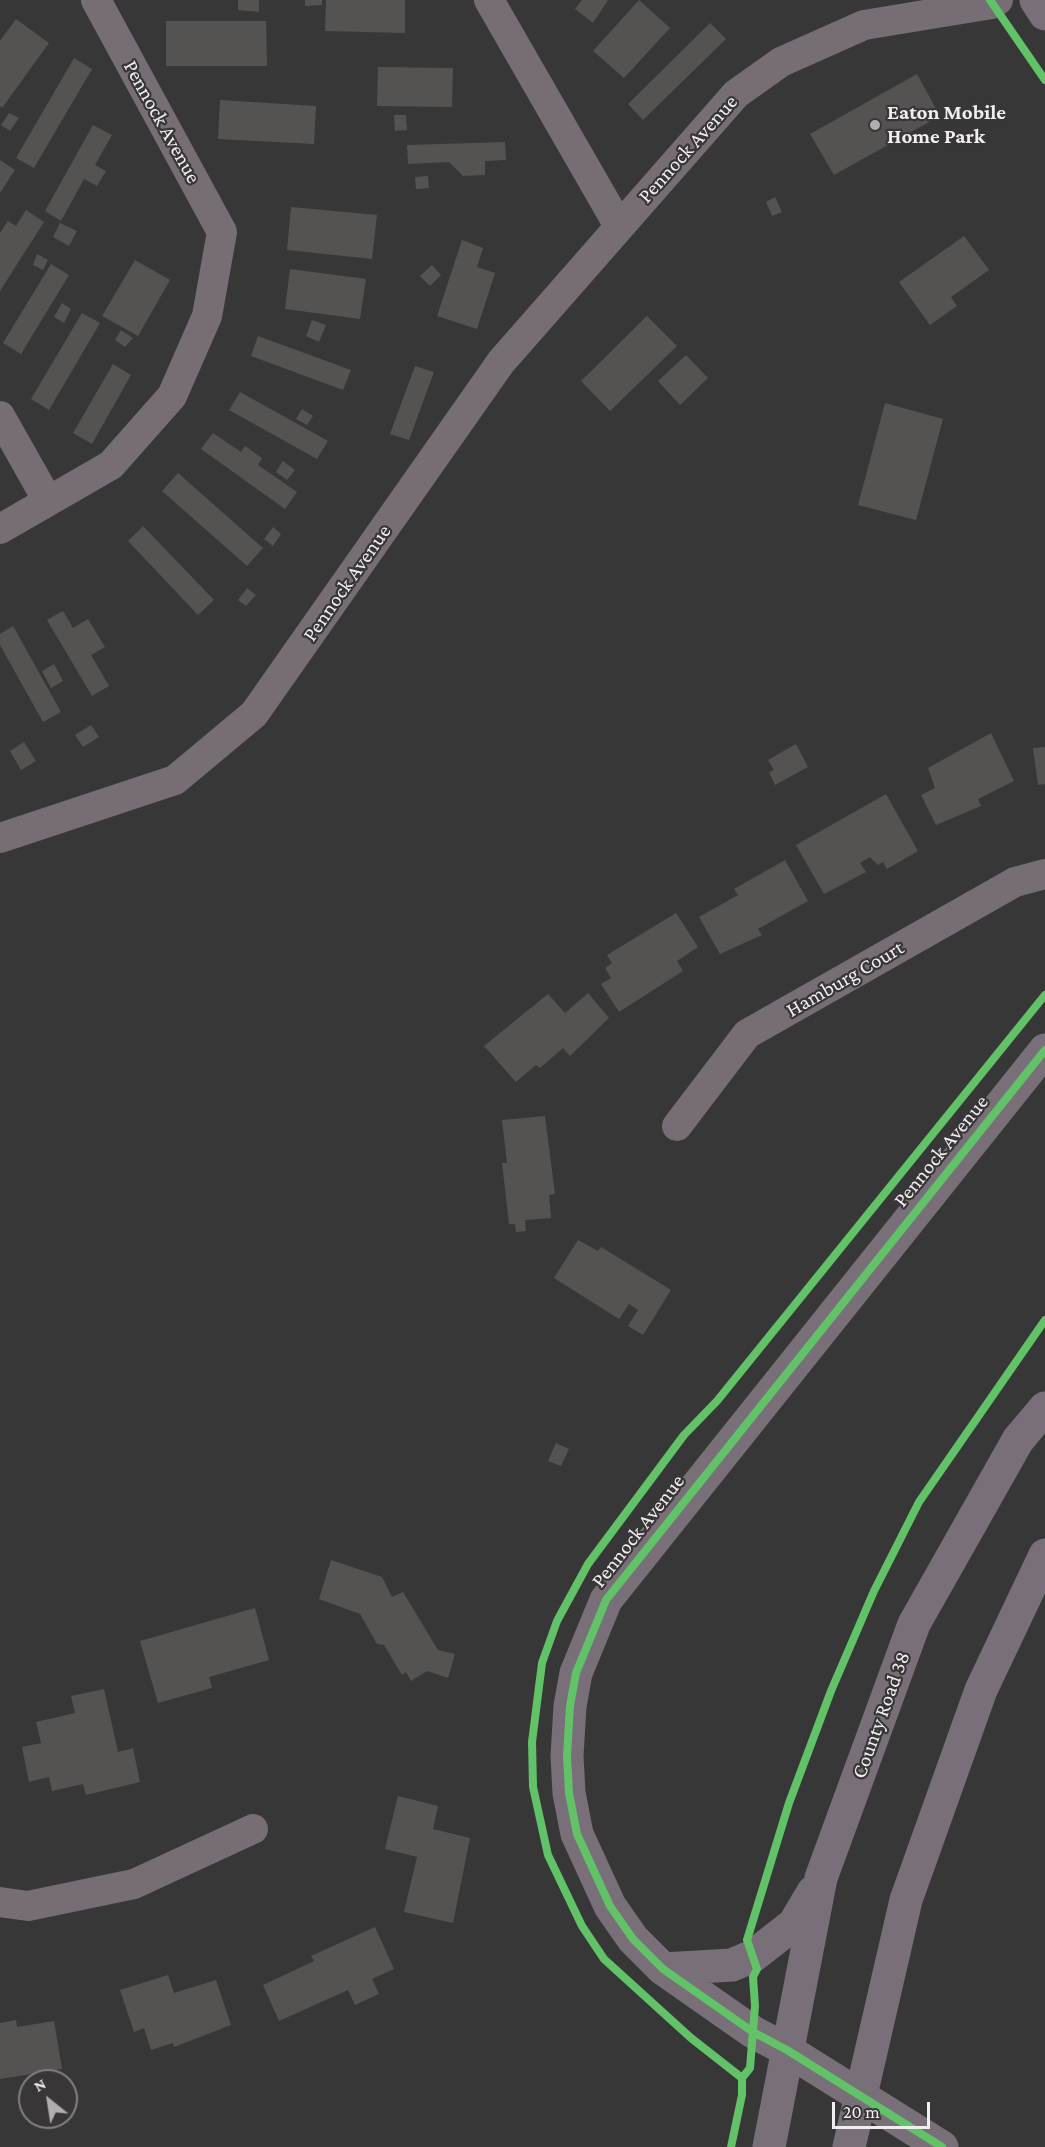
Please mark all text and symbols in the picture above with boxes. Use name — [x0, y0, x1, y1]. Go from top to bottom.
street label: Pennock Avenue — [118, 56, 206, 188]
street label: Pennock Avenue — [633, 90, 743, 208]
place label: Eaton Mobile Home Park — [887, 100, 1006, 150]
marker: Eaton Mobile Home Park — [868, 118, 882, 132]
street label: Pennock Avenue — [297, 520, 397, 646]
street label: Hamburg Court — [782, 935, 908, 1023]
street label: Pennock Avenue — [888, 1090, 994, 1212]
street label: Pennock Avenue — [586, 1469, 690, 1593]
street label: County Road 38 — [846, 1648, 916, 1782]
north arrow — [18, 2069, 78, 2129]
text: N — [31, 2075, 49, 2095]
scale bar — [835, 2090, 932, 2128]
text: 20 m — [843, 2102, 880, 2122]

